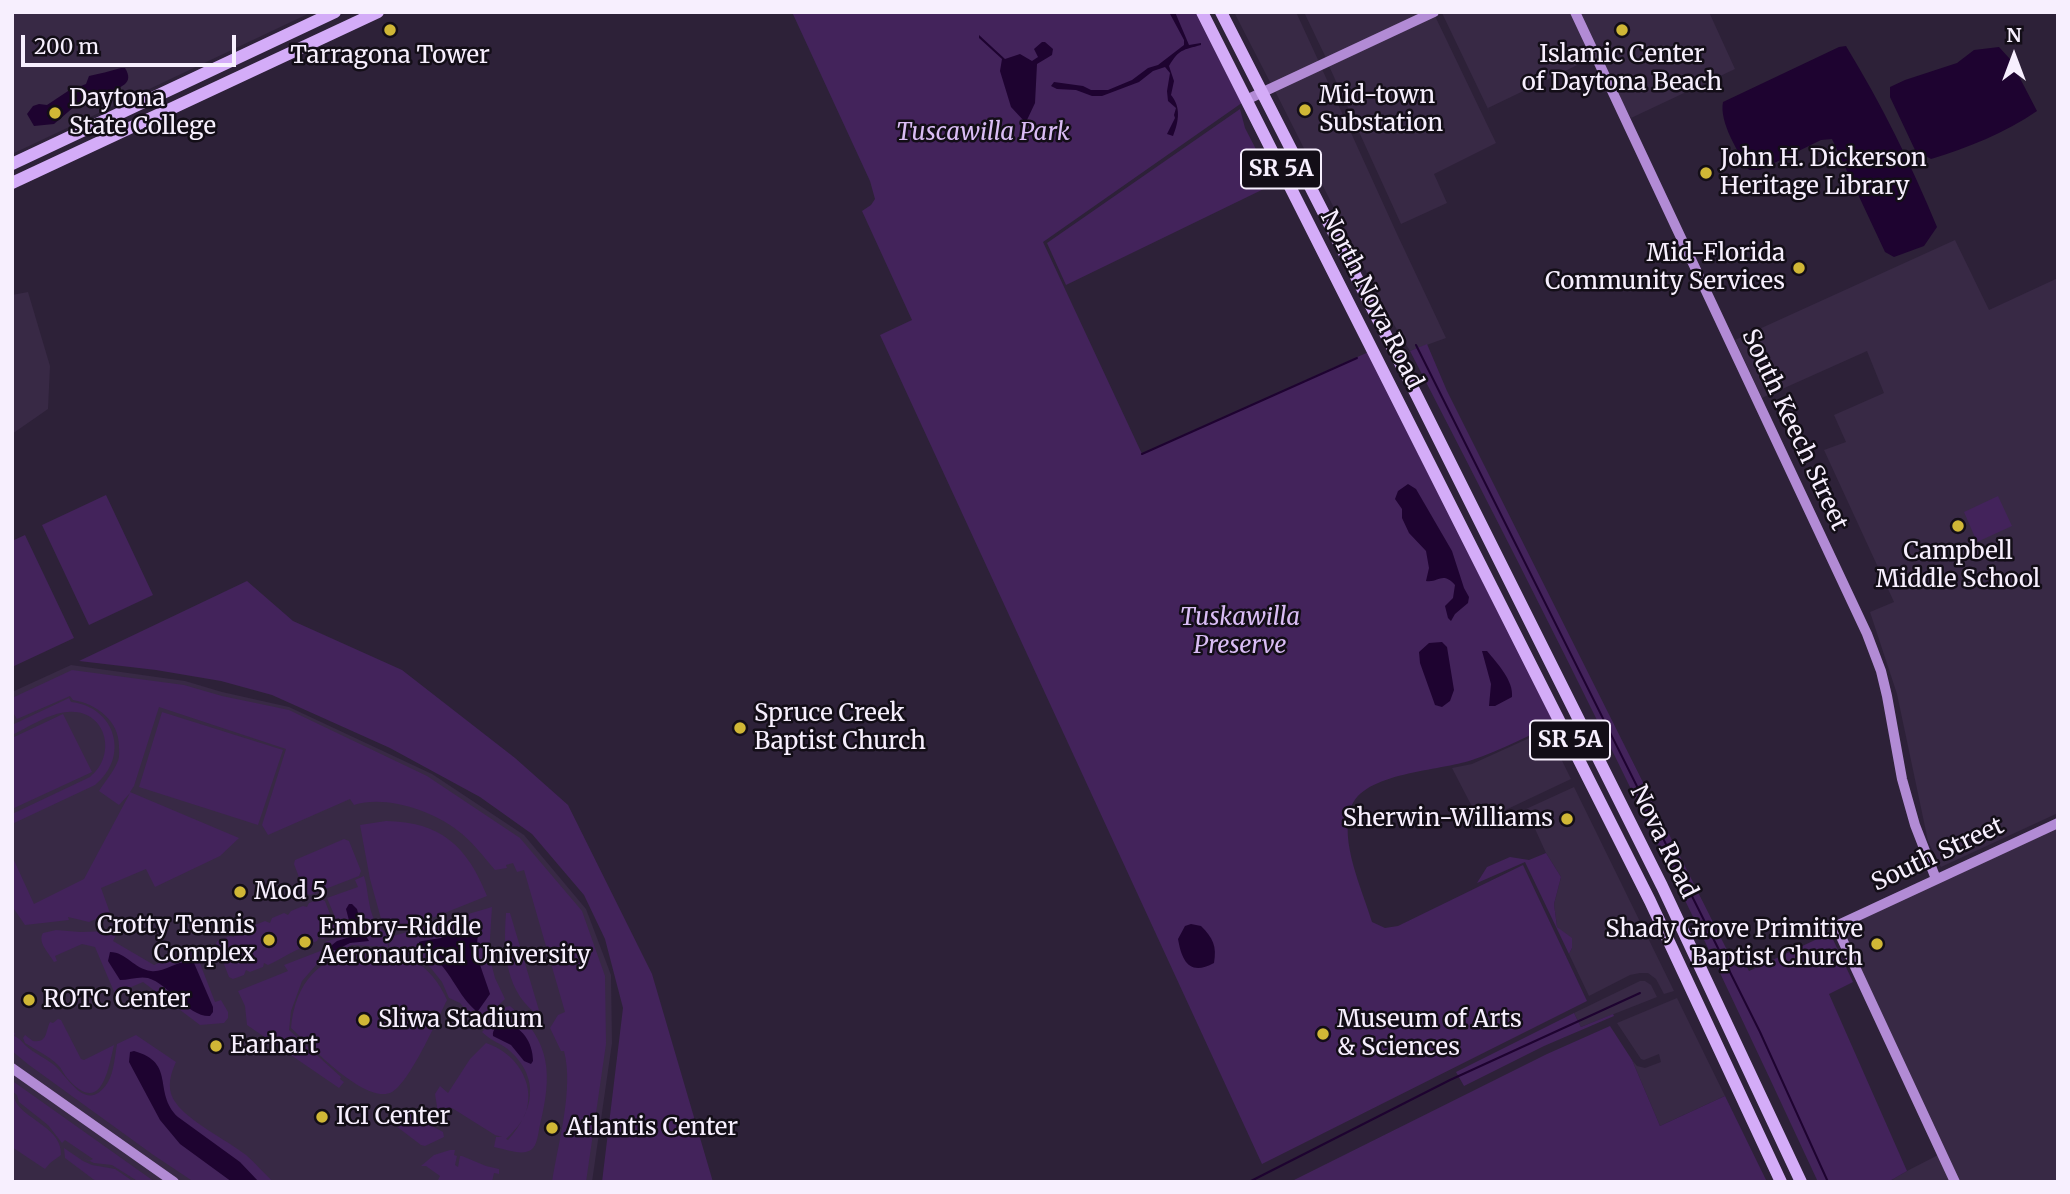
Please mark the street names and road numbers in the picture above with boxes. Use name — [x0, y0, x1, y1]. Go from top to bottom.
road number: SR 5A — [1241, 150, 1321, 188]
street label: North Nova Road — [1314, 206, 1428, 394]
street label: South Keech Street — [1735, 325, 1853, 535]
road number: SR 5A — [1530, 720, 1610, 760]
street label: Nova Road — [1623, 781, 1703, 903]
street label: South Street — [1867, 812, 2009, 898]

